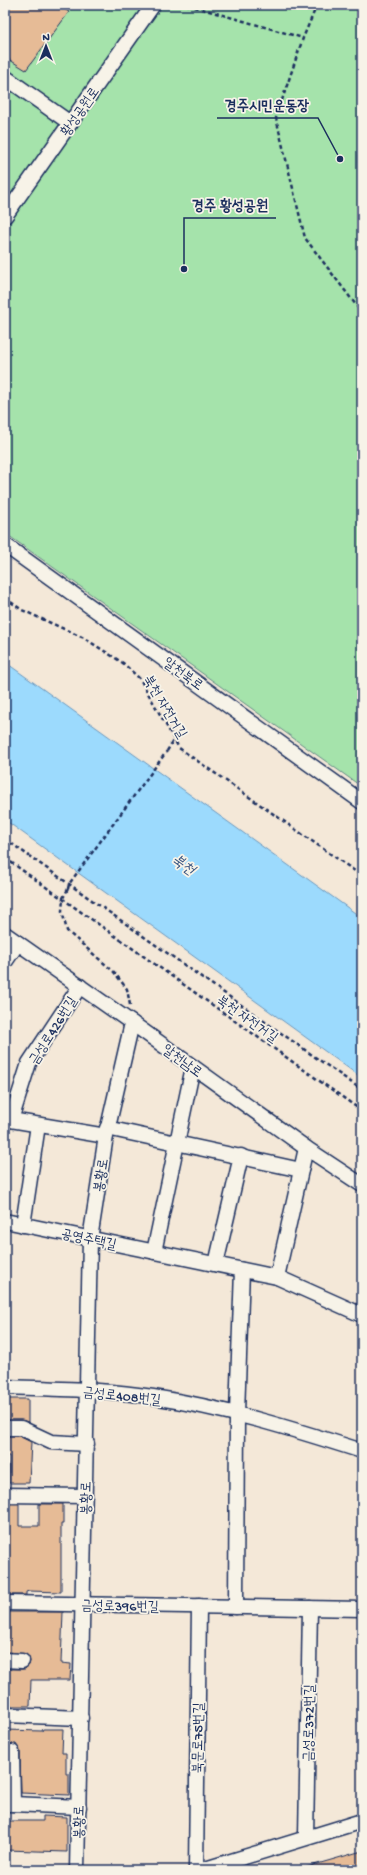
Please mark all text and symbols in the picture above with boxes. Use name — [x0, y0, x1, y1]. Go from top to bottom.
north arrow — [26, 26, 66, 66]
text: N — [42, 32, 50, 44]
street label: 황성공원로 — [58, 84, 104, 140]
callout: 경주시민운동장 — [217, 91, 318, 118]
text: 경주시민운동장 — [225, 98, 309, 116]
callout: 경주 황성공원 — [184, 191, 276, 218]
text: 경주 황성공원 — [192, 197, 268, 216]
street label: 알천북로 — [159, 655, 206, 695]
street label: 북천 자전거길 — [138, 673, 190, 743]
water label: 북천 — [168, 851, 199, 881]
street label: 북천 자전거길 — [213, 993, 281, 1048]
street label: 금성로426번길 — [27, 994, 82, 1068]
street label: 알천남로 — [158, 1042, 205, 1082]
street label: 봉황로 — [91, 1157, 114, 1193]
street label: 공영주택길 — [59, 1226, 119, 1255]
street label: 금성로408번길 — [82, 1385, 162, 1410]
street label: 봉황로 — [79, 1481, 96, 1515]
street label: 금성로396번길 — [81, 1598, 160, 1617]
street label: 금성로372번길 — [301, 1683, 320, 1762]
street label: 북문로75번길 — [190, 1702, 209, 1774]
street label: 봉황로 — [72, 1805, 89, 1839]

